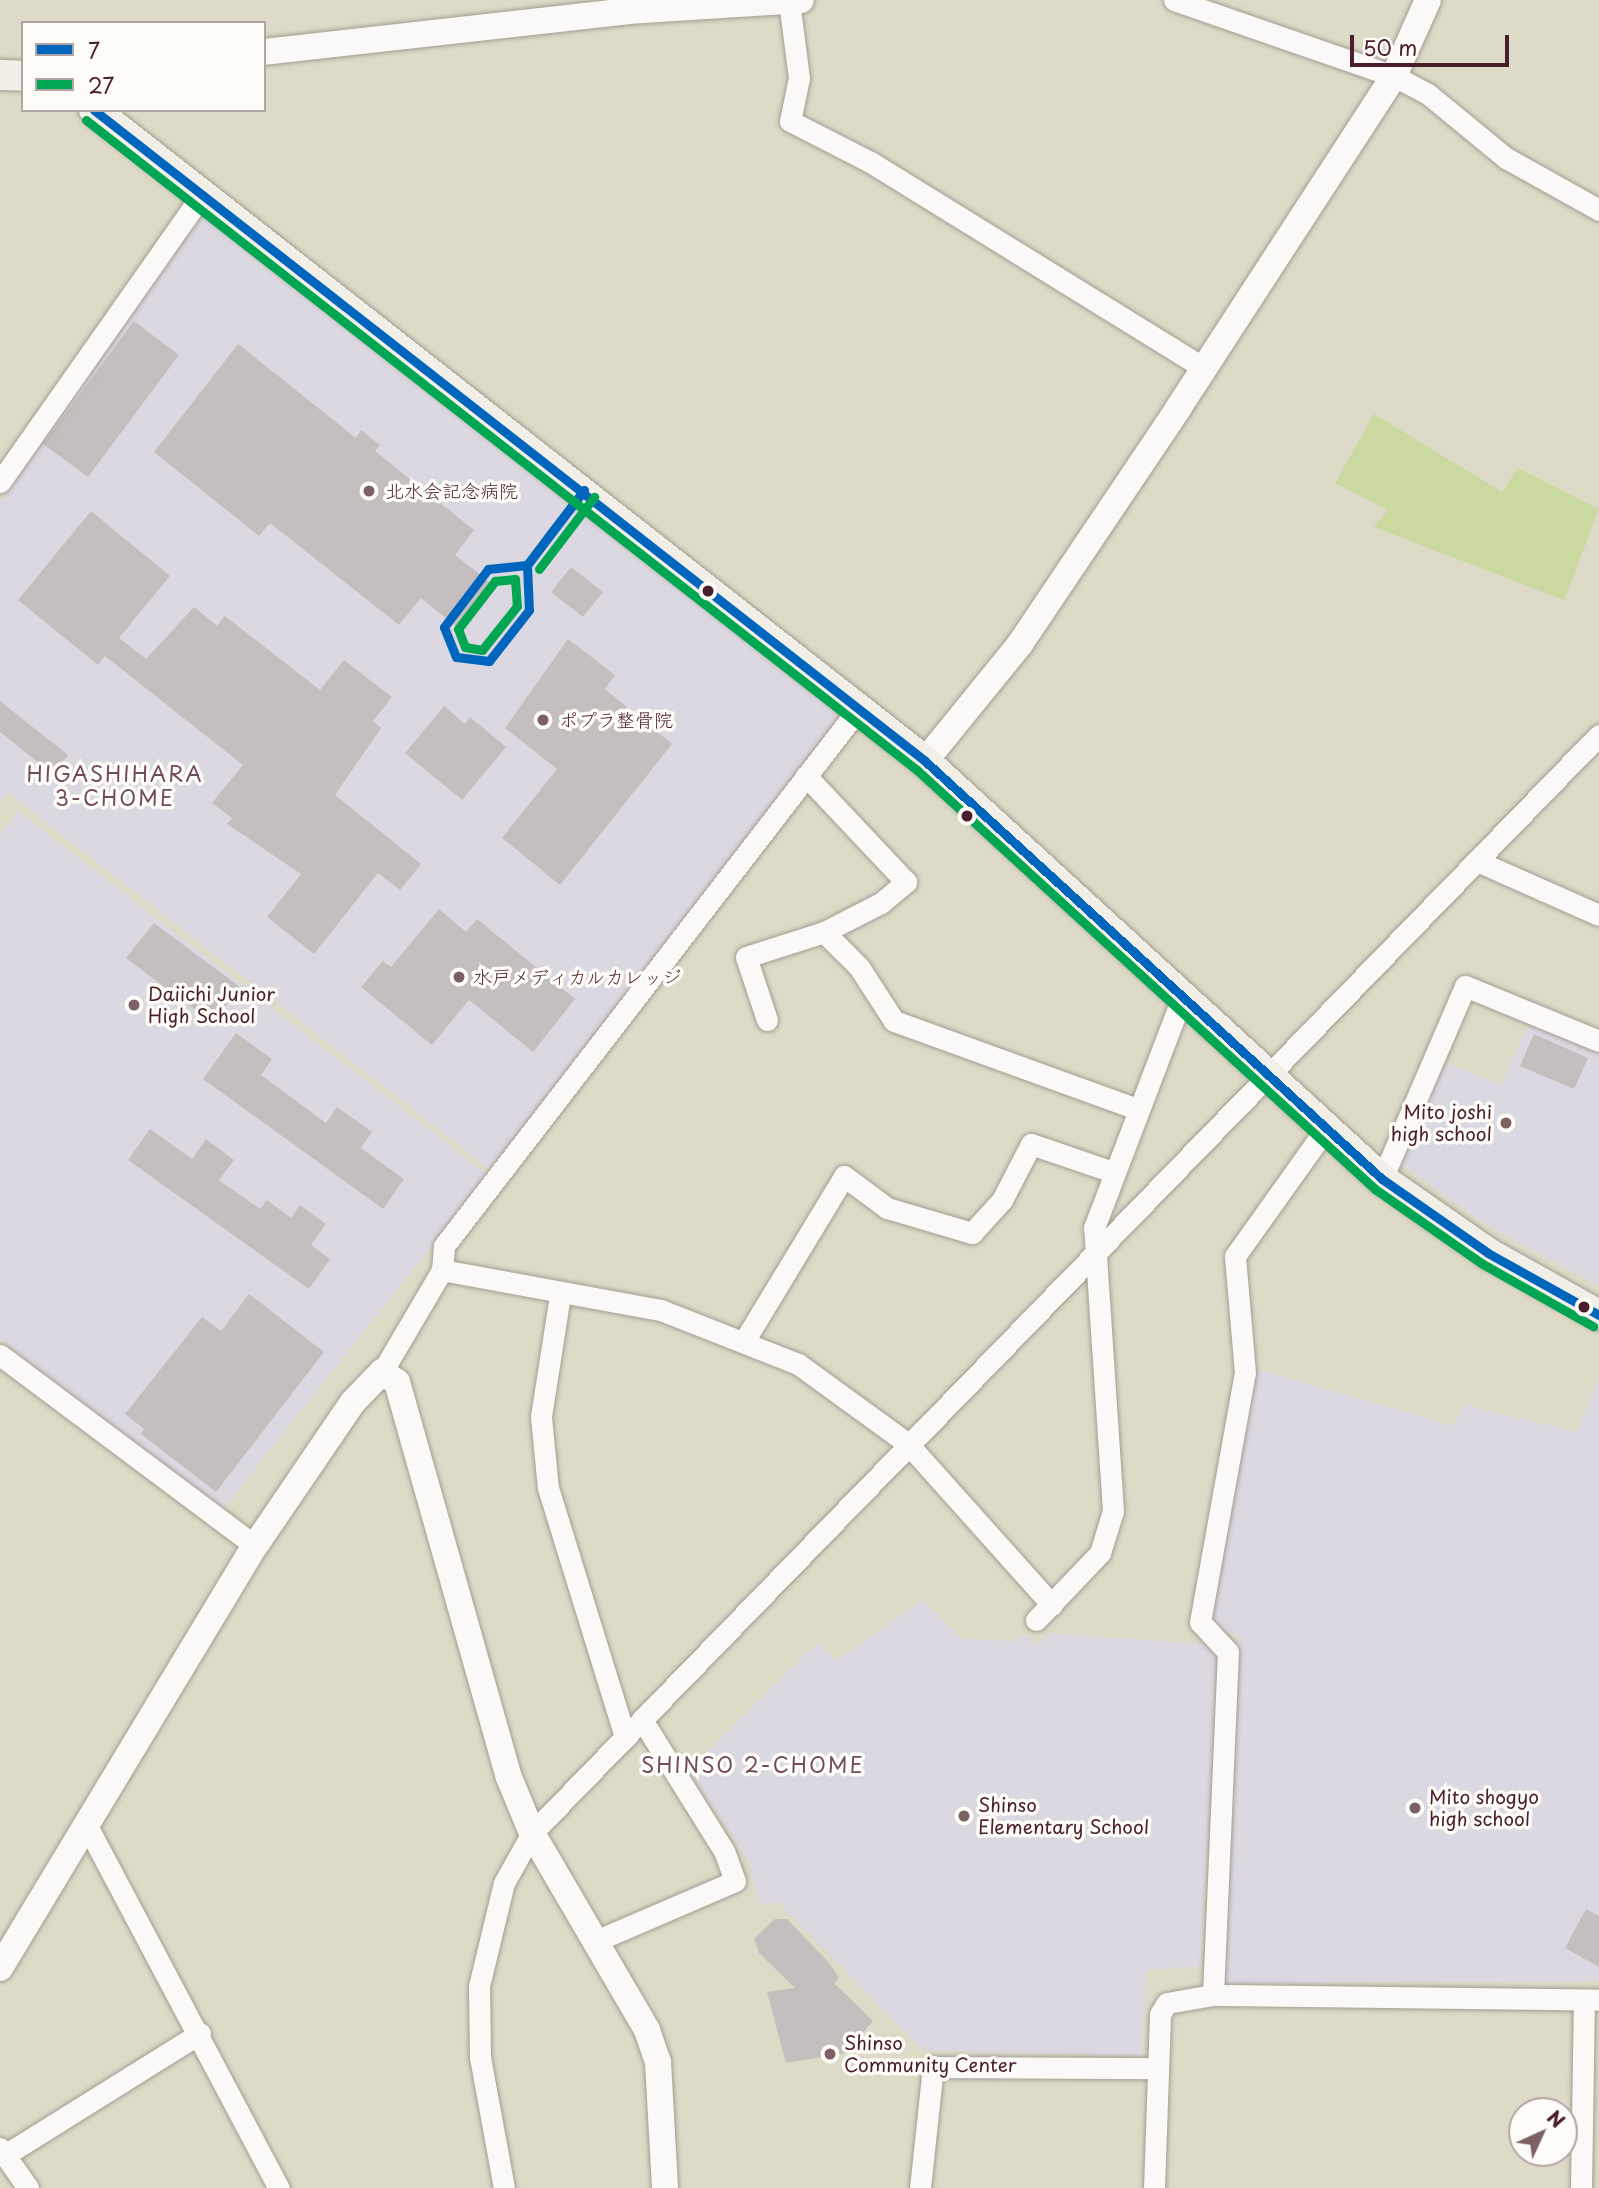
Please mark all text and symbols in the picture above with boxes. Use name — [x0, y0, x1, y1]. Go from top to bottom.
legend — [21, 21, 266, 112]
scale bar — [1354, 21, 1513, 65]
text: 50 m — [1363, 31, 1417, 63]
text: 7 — [88, 34, 100, 66]
text: 27 — [88, 69, 114, 101]
place label: 北水会記念病院 — [385, 480, 518, 502]
marker: 北水会記念病院 — [359, 481, 379, 501]
unlabelled marker — [701, 584, 715, 598]
place label: ポプラ整骨院 — [559, 709, 673, 731]
marker: ポプラ整骨院 — [533, 710, 553, 730]
district label: HIGASHIHARA 3-CHOME — [28, 760, 202, 810]
unlabelled marker — [960, 809, 974, 823]
place label: 水戸メディカルカレッジ — [473, 966, 682, 988]
marker: 水戸メディカルカレッジ — [451, 969, 467, 985]
place label: Daiichi Junior High School — [148, 983, 276, 1027]
marker: Daiichi Junior High School — [126, 997, 142, 1013]
place label: Mito joshi high school — [1390, 1101, 1492, 1145]
marker: Mito joshi high school — [1498, 1115, 1514, 1131]
unlabelled marker — [1577, 1300, 1591, 1314]
district label: SHINSO 2-CHOME — [643, 1751, 863, 1777]
place label: Mito shogyo high school — [1429, 1786, 1540, 1830]
place label: Shinso Elementary School — [978, 1794, 1149, 1838]
marker: Mito shogyo high school — [1407, 1800, 1423, 1816]
marker: Shinso Elementary School — [956, 1808, 972, 1824]
place label: Shinso Community Center — [844, 2032, 1018, 2076]
marker: Shinso Community Center — [822, 2046, 838, 2062]
north arrow — [1508, 2097, 1578, 2167]
text: N — [1541, 2103, 1572, 2134]

